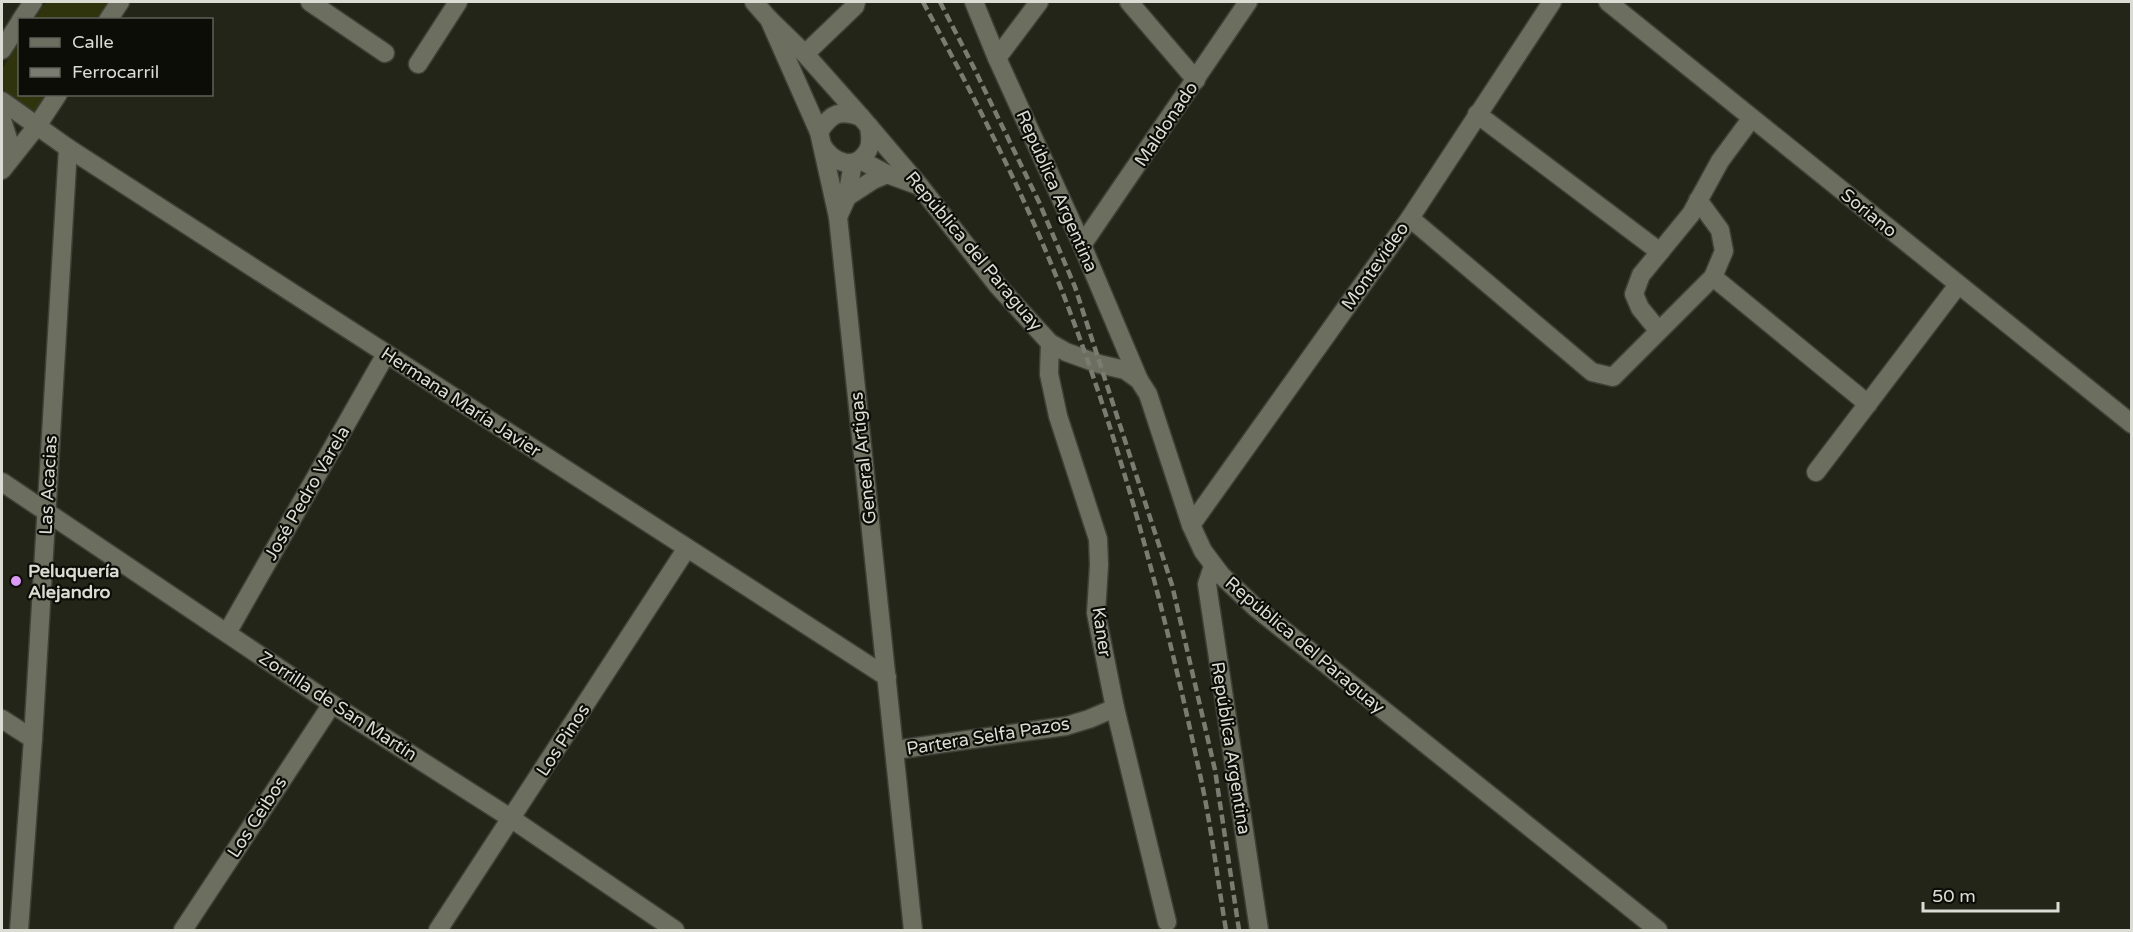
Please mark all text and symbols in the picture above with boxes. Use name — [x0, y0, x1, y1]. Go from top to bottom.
legend — [18, 18, 213, 96]
text: Calle — [72, 31, 114, 53]
text: Ferrocarril — [72, 61, 159, 83]
street label: Maldonado — [1130, 77, 1202, 171]
street label: República Argentina — [1011, 107, 1103, 275]
street label: República del Paraguay — [901, 167, 1047, 335]
street label: Soriano — [1837, 184, 1901, 242]
street label: Montevideo — [1337, 218, 1413, 314]
street label: Hermana María Javier — [377, 342, 545, 462]
street label: General Artigas — [845, 391, 881, 525]
street label: José Pedro Varela — [260, 422, 354, 564]
street label: Las Acacias — [34, 435, 62, 535]
place label: Peluquería Alejandro — [28, 560, 119, 603]
street label: República del Paraguay — [1221, 572, 1389, 718]
marker: Peluquería Alejandro — [9, 574, 23, 588]
street label: Kaner — [1088, 606, 1116, 658]
street label: Zorrilla de San Martín — [255, 647, 421, 765]
street label: República Argentina — [1206, 660, 1256, 836]
street label: Los Pinos — [532, 700, 594, 780]
street label: Partera Selfa Pazos — [905, 712, 1071, 760]
street label: Los Ceibos — [223, 772, 291, 862]
scale bar — [1923, 875, 2058, 913]
text: 50 m — [1932, 885, 1976, 907]

